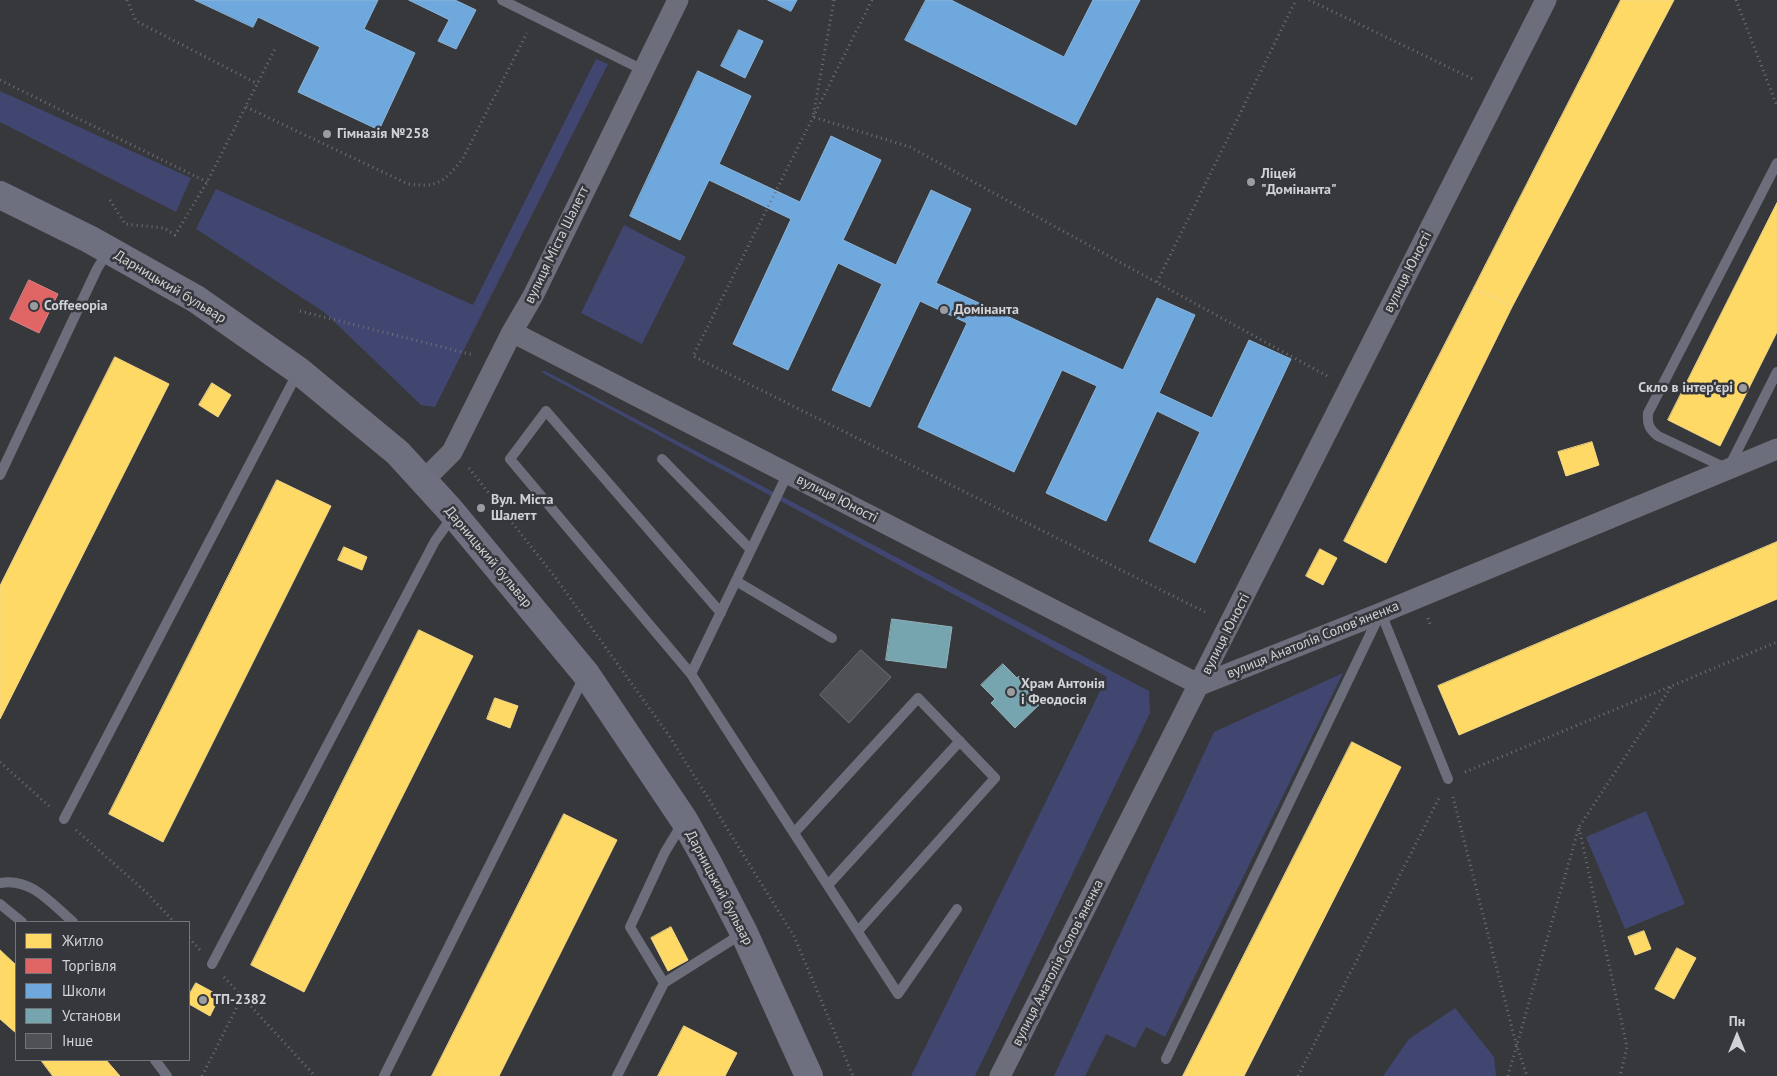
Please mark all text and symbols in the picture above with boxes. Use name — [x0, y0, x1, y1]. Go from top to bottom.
place label: Гімназія №258 — [337, 126, 429, 142]
marker: Гімназія №258 — [321, 128, 333, 140]
place label: Ліцей "Домінанта" — [1261, 166, 1337, 198]
marker: Ліцей "Домінанта" — [1245, 176, 1257, 188]
street label: вулиця Міста Шалетт — [521, 184, 593, 306]
street label: вулиця Юності — [1380, 229, 1436, 315]
street label: Дарницький бульвар — [111, 247, 229, 327]
place label: Coffeeopia — [44, 298, 107, 314]
marker: Coffeeopia — [28, 300, 40, 312]
place label: Домінанта — [954, 302, 1019, 318]
marker: Домінанта — [938, 304, 950, 316]
place label: Скло в інтер'єрі — [1638, 380, 1733, 396]
marker: Скло в інтер'єрі — [1737, 382, 1749, 394]
street label: вулиця Юності — [794, 471, 880, 527]
place label: Вул. Міста Шалетт — [491, 492, 554, 524]
marker: Вул. Міста Шалетт — [475, 502, 487, 514]
street label: Дарницький бульвар — [441, 503, 535, 611]
street label: вулиця Юності — [1198, 591, 1254, 677]
street label: вулиця Анатолія Соловʼяненка — [1224, 598, 1402, 682]
place label: Храм Антонія і Феодосія — [1021, 676, 1105, 709]
marker: Храм Антонія і Феодосія — [1005, 686, 1017, 698]
street label: Дарницький бульвар — [682, 828, 756, 948]
street label: вулиця Анатолія Соловʼяненка — [1009, 877, 1107, 1049]
legend — [15, 921, 190, 1061]
text: Житло — [62, 931, 104, 950]
text: Торгівля — [62, 956, 116, 975]
text: Школи — [62, 981, 106, 1000]
place label: ТП-2382 — [213, 992, 267, 1008]
marker: ТП-2382 — [197, 994, 209, 1006]
text: Установи — [62, 1006, 121, 1025]
north arrow — [1712, 1011, 1762, 1061]
text: Пн — [1729, 1012, 1745, 1030]
text: Інше — [62, 1031, 93, 1050]

